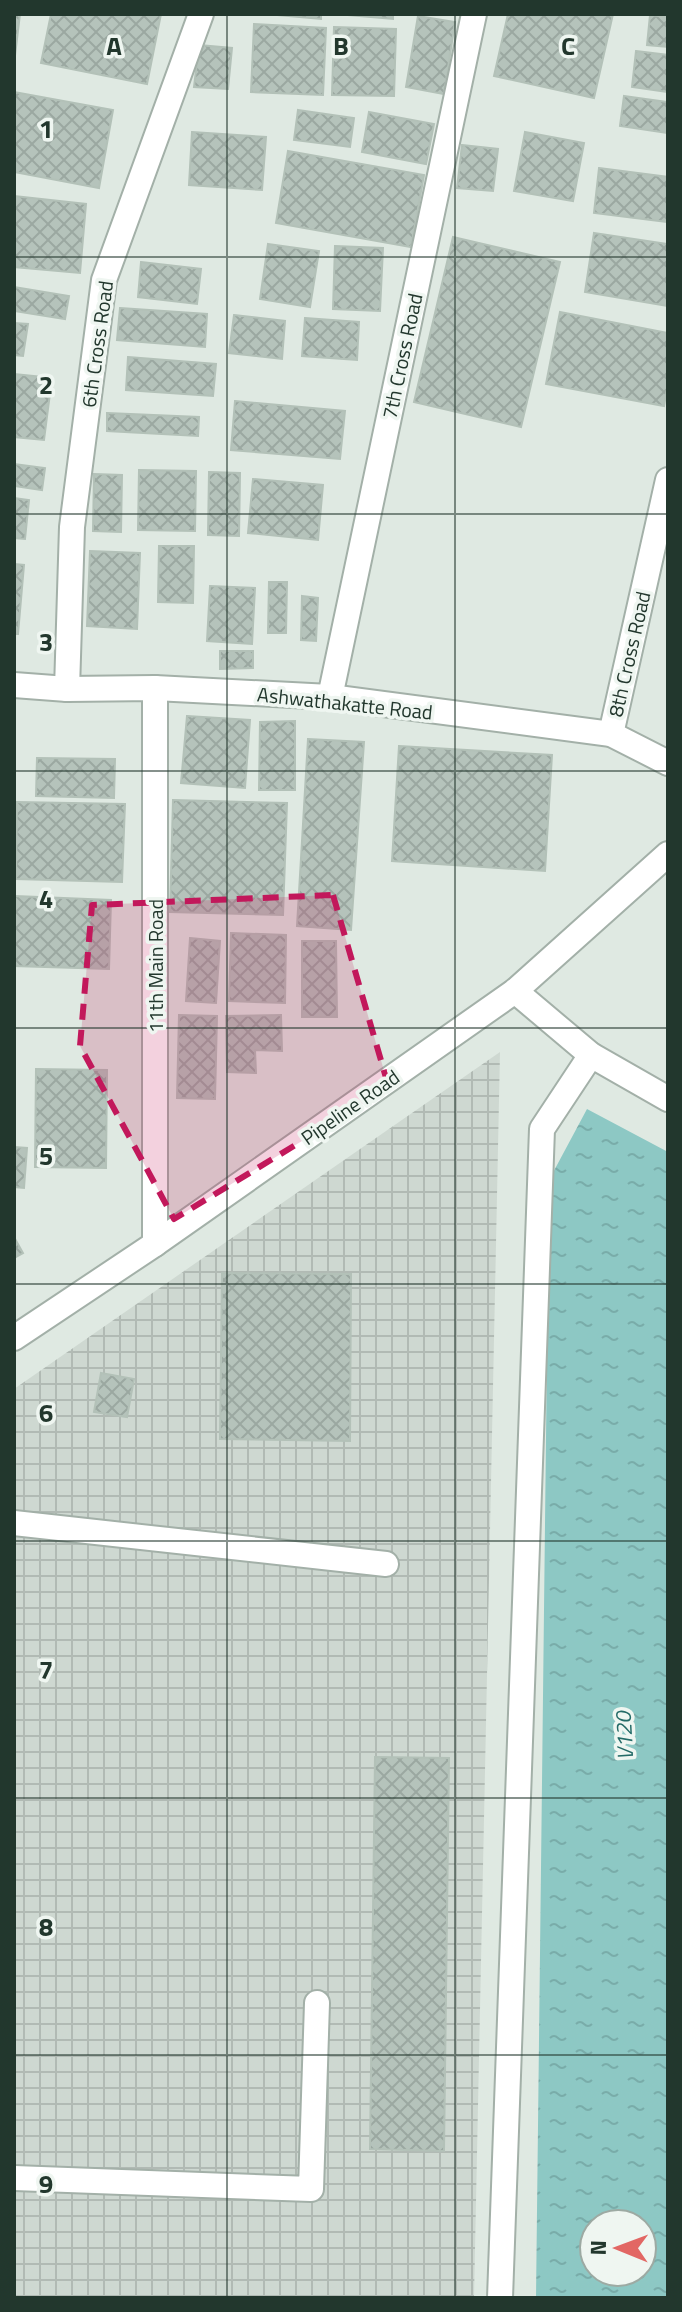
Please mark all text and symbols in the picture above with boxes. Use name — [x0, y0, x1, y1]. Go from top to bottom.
text: A — [106, 26, 122, 65]
text: B — [333, 26, 349, 65]
text: C — [561, 26, 575, 65]
text: 1 — [39, 109, 53, 148]
street label: 6th Cross Road — [73, 279, 121, 409]
street label: 7th Cross Road — [374, 290, 430, 422]
text: 2 — [39, 365, 53, 404]
street label: 8th Cross Road — [600, 588, 658, 720]
text: 3 — [39, 622, 53, 661]
street label: Ashwathakatte Road — [256, 678, 434, 728]
text: 4 — [39, 879, 53, 918]
street label: 11th Main Road — [140, 899, 171, 1033]
street label: Pipeline Road — [294, 1061, 406, 1153]
text: 5 — [39, 1136, 53, 1175]
text: 6 — [39, 1393, 53, 1432]
text: 7 — [39, 1650, 53, 1689]
water label: V120 — [606, 1709, 642, 1761]
text: 8 — [39, 1907, 53, 1946]
text: 9 — [39, 2164, 53, 2203]
north arrow — [578, 2208, 658, 2288]
text: N — [581, 2240, 615, 2256]

